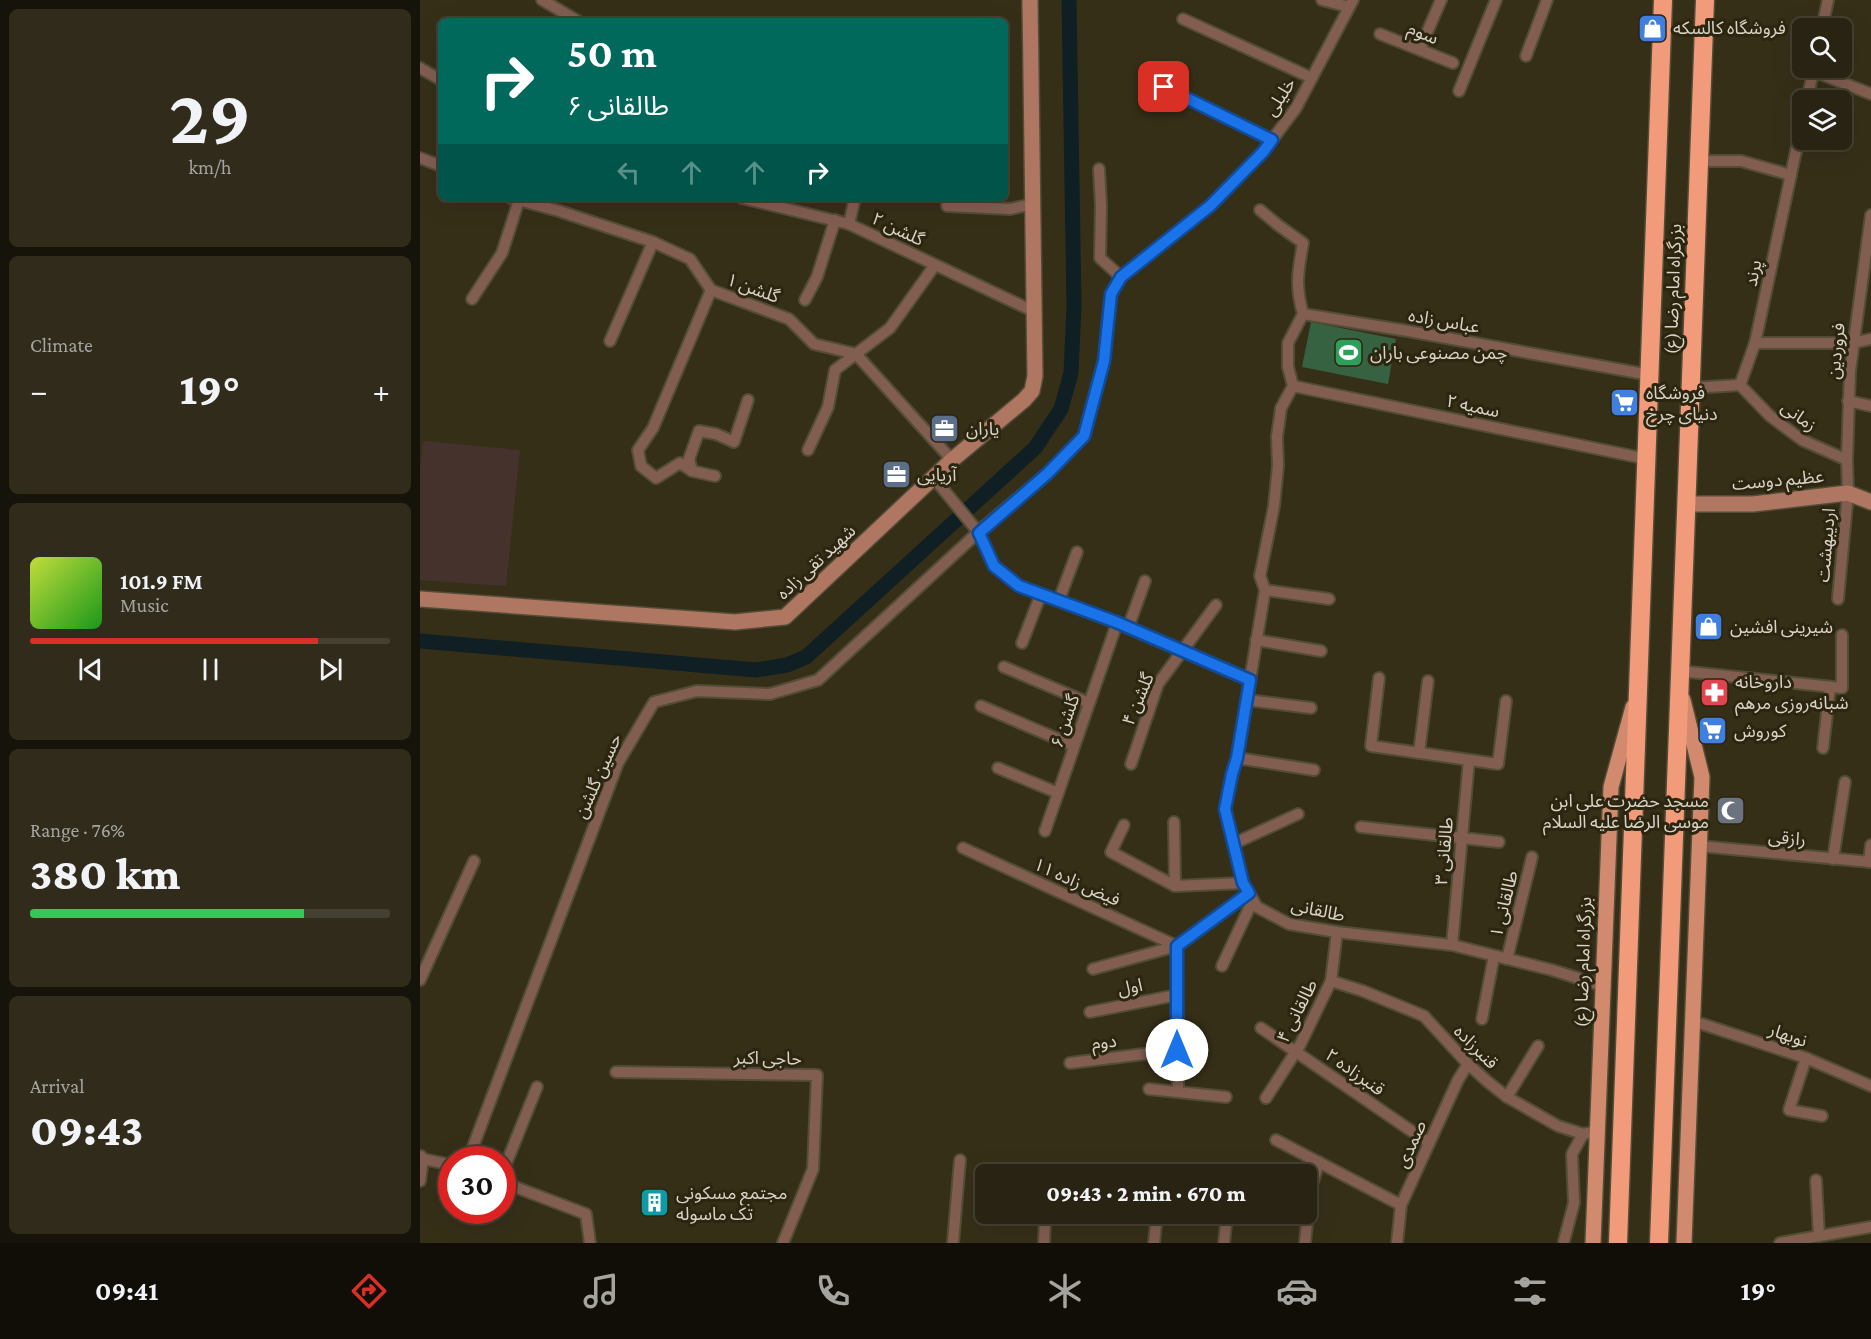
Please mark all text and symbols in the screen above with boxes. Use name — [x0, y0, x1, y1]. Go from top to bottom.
shop icon: فروشگاه کالسکه — [1636, 12, 1668, 44]
street label: سوم — [1403, 18, 1441, 52]
place label: فروشگاه کالسکه — [1673, 18, 1786, 39]
map controls — [1792, 18, 1852, 150]
button: search — [1792, 18, 1852, 78]
text: 50 m — [567, 29, 657, 76]
icon: right — [468, 42, 546, 120]
pin — [1138, 61, 1189, 112]
icon: arrive — [1147, 70, 1180, 103]
text: 29 — [169, 73, 251, 160]
street label: خلیلی — [1260, 74, 1300, 120]
button: layers — [1792, 90, 1852, 150]
text: طالقانی ۶ — [567, 91, 669, 121]
text: km/h — [188, 156, 232, 178]
icon: left — [612, 156, 645, 189]
icon: ahead — [675, 156, 708, 189]
icon: ahead — [738, 156, 771, 189]
icon: right — [801, 156, 834, 189]
street label: گلشن ۲ — [868, 208, 928, 251]
street label: بزرگراه امام رضا (ع) — [1661, 223, 1689, 355]
street label: پرند — [1740, 258, 1767, 288]
street label: گلشن ۱ — [723, 269, 783, 308]
street label: عباس زاده — [1407, 305, 1481, 338]
street label: فروردین — [1823, 322, 1850, 380]
text: Climate — [30, 334, 93, 356]
sports icon: چمن مصنوعی باران — [1333, 337, 1365, 369]
place label: چمن مصنوعی باران — [1370, 343, 1507, 364]
text: 19° — [180, 364, 240, 414]
text: − — [30, 372, 47, 409]
text: + — [373, 372, 390, 409]
place label: فروشگاه دنیای چرخ — [1646, 383, 1718, 427]
supermarket icon: فروشگاه دنیای چرخ — [1609, 387, 1641, 419]
street label: سمیه ۲ — [1445, 391, 1501, 421]
street label: زمانی — [1777, 397, 1821, 436]
office icon: یاران — [929, 413, 961, 445]
place label: یاران — [966, 419, 999, 440]
office icon: آریایی — [880, 459, 912, 491]
place label: آریایی — [917, 465, 957, 486]
street label: عظیم دوست — [1731, 466, 1825, 497]
street label: اردیبهشت — [1813, 507, 1840, 583]
street label: شهید تقی زاده — [773, 521, 860, 604]
text: 101.9 FM — [120, 569, 203, 594]
text: Music — [120, 594, 169, 616]
shop icon: شیرینی افشین — [1693, 611, 1725, 643]
place label: شیرینی افشین — [1730, 617, 1833, 638]
icon: previous — [74, 653, 107, 686]
icon: pause — [194, 653, 227, 686]
icon: next — [314, 653, 347, 686]
street label: گلشن ۴ — [1118, 669, 1159, 729]
place label: داروخانه شبانه‌روزی مرهم — [1735, 672, 1849, 716]
pharmacy icon: داروخانه شبانه‌روزی مرهم — [1698, 676, 1730, 708]
street label: گلشن ۶ — [1047, 691, 1085, 751]
supermarket icon: کوروش — [1697, 715, 1729, 747]
place label: کوروش — [1734, 721, 1787, 742]
street label: حسین گلشن — [570, 731, 626, 822]
place label: مسجد حضرت علی ابن موسی الرضا علیه السلام — [1543, 791, 1709, 836]
mosque icon: مسجد حضرت علی ابن موسی الرضا علیه السلام — [1714, 795, 1746, 827]
street label: طالقانی ۳ — [1431, 816, 1458, 886]
text: Range · 76% — [30, 819, 125, 841]
street label: رازقی — [1767, 826, 1807, 851]
text: 380 km — [30, 849, 180, 899]
street label: فیض زاده ۱۱ — [1030, 854, 1123, 911]
street label: طالقانی ۱ — [1486, 869, 1523, 940]
street label: طالقانی — [1289, 895, 1347, 926]
street label: بزرگراه امام رضا (ع) — [1571, 896, 1599, 1028]
street label: اول — [1116, 975, 1144, 1000]
street label: طالقانی ۴ — [1273, 976, 1322, 1046]
position arrow — [1145, 1018, 1209, 1082]
street label: نوبهار — [1765, 1019, 1810, 1052]
street label: قنبرزاده — [1449, 1021, 1502, 1074]
street label: دوم — [1090, 1031, 1118, 1057]
street label: قنبرزاده ۲ — [1321, 1044, 1388, 1100]
street label: حاجی اکبر — [733, 1047, 802, 1070]
text: Arrival — [30, 1075, 84, 1097]
text: 09:43 — [30, 1105, 143, 1155]
street label: صمدی — [1392, 1117, 1431, 1171]
speed limit sign: 30 — [438, 1146, 516, 1224]
text: 09:43 · 2 min · 670 m — [1046, 1181, 1246, 1206]
place label: مجتمع مسکونی تک ماسوله — [676, 1183, 787, 1225]
building icon: مجتمع مسکونی تک ماسوله — [639, 1187, 671, 1219]
icon: directions — [348, 1270, 390, 1312]
icon: music — [580, 1270, 622, 1312]
icon: phone — [812, 1270, 854, 1312]
icon: climate — [1044, 1270, 1086, 1312]
icon: car — [1276, 1270, 1318, 1312]
icon: filters — [1509, 1270, 1551, 1312]
text: 09:41 — [95, 1276, 158, 1306]
text: 19° — [1741, 1276, 1776, 1306]

